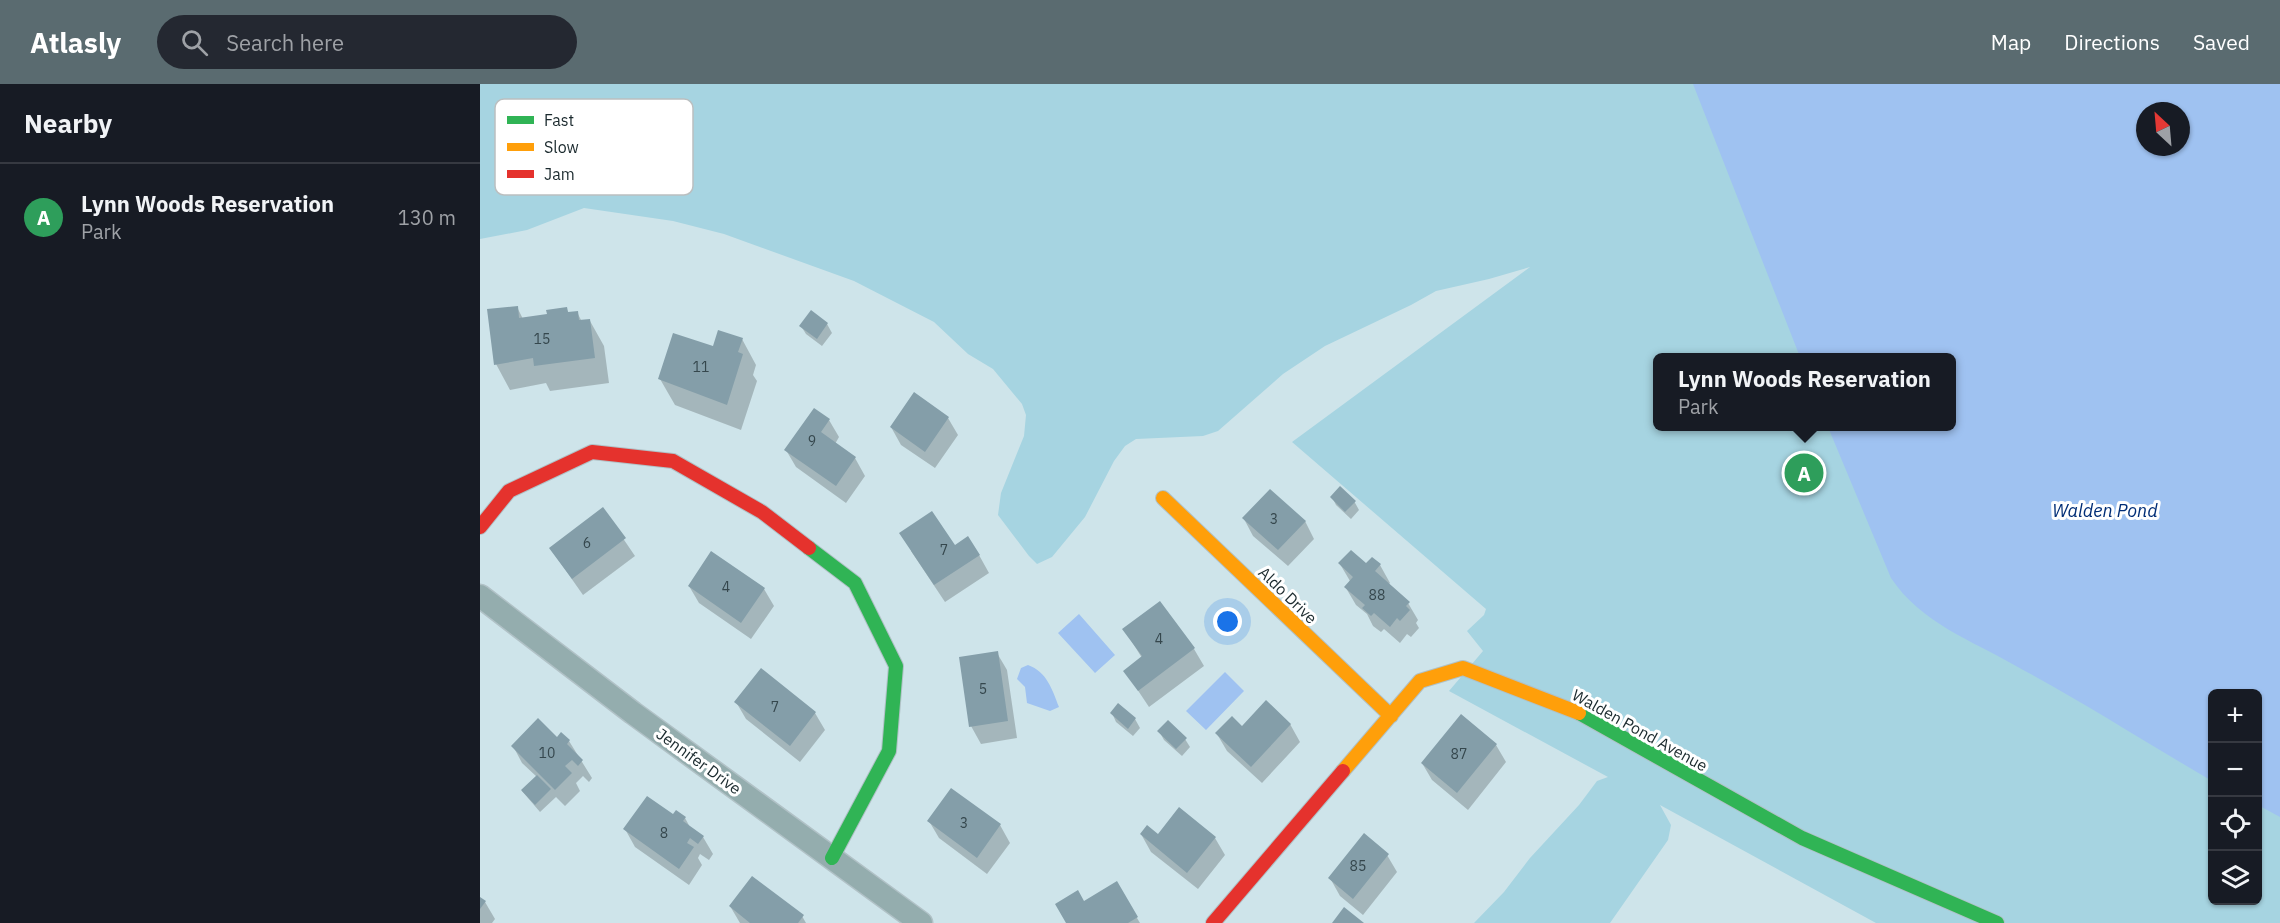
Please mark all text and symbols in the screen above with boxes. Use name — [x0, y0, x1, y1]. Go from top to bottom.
search box — [157, 15, 577, 69]
text: Atlasly — [30, 24, 121, 61]
icon: search — [178, 26, 211, 59]
text: Search here — [226, 28, 344, 57]
text: Map — [1991, 28, 2031, 56]
text: Directions — [2064, 28, 2160, 56]
text: Saved — [2193, 28, 2250, 56]
legend — [495, 99, 693, 195]
north arrow — [2136, 102, 2190, 156]
text: Nearby — [24, 106, 112, 140]
text: Fast — [544, 110, 574, 130]
text: Slow — [544, 137, 579, 157]
text: Jam — [544, 164, 575, 184]
text: Lynn Woods Reservation — [81, 189, 334, 218]
text: A — [37, 204, 50, 231]
text: 130 m — [398, 204, 456, 231]
text: Park — [81, 218, 121, 245]
house number: 15 — [534, 330, 550, 348]
popup — [1653, 353, 1956, 431]
house number: 11 — [693, 358, 709, 376]
text: Lynn Woods Reservation — [1678, 364, 1931, 393]
text: Park — [1678, 393, 1718, 420]
house number: 9 — [808, 432, 816, 450]
pin: A — [1784, 450, 1824, 496]
water label: Walden Pond — [2052, 499, 2158, 522]
house number: 3 — [1270, 510, 1278, 528]
house number: 6 — [583, 534, 591, 552]
house number: 7 — [940, 541, 948, 559]
street label: Aldo Drive — [1255, 562, 1322, 628]
house number: 4 — [722, 578, 730, 596]
house number: 88 — [1369, 586, 1385, 604]
your location — [1213, 607, 1242, 636]
house number: 4 — [1155, 630, 1163, 648]
house number: 5 — [979, 680, 987, 698]
street label: Walden Pond Avenue — [1569, 684, 1711, 776]
map controls — [2208, 689, 2262, 905]
button: + — [2208, 689, 2262, 743]
house number: 7 — [771, 698, 779, 716]
street label: Jennifer Drive — [653, 724, 745, 799]
button: − — [2208, 743, 2262, 797]
house number: 10 — [539, 744, 555, 762]
house number: 87 — [1451, 745, 1467, 763]
button: locate — [2208, 797, 2262, 851]
house number: 3 — [960, 814, 968, 832]
house number: 8 — [660, 824, 668, 842]
button: layers — [2208, 851, 2262, 905]
house number: 85 — [1350, 857, 1366, 875]

